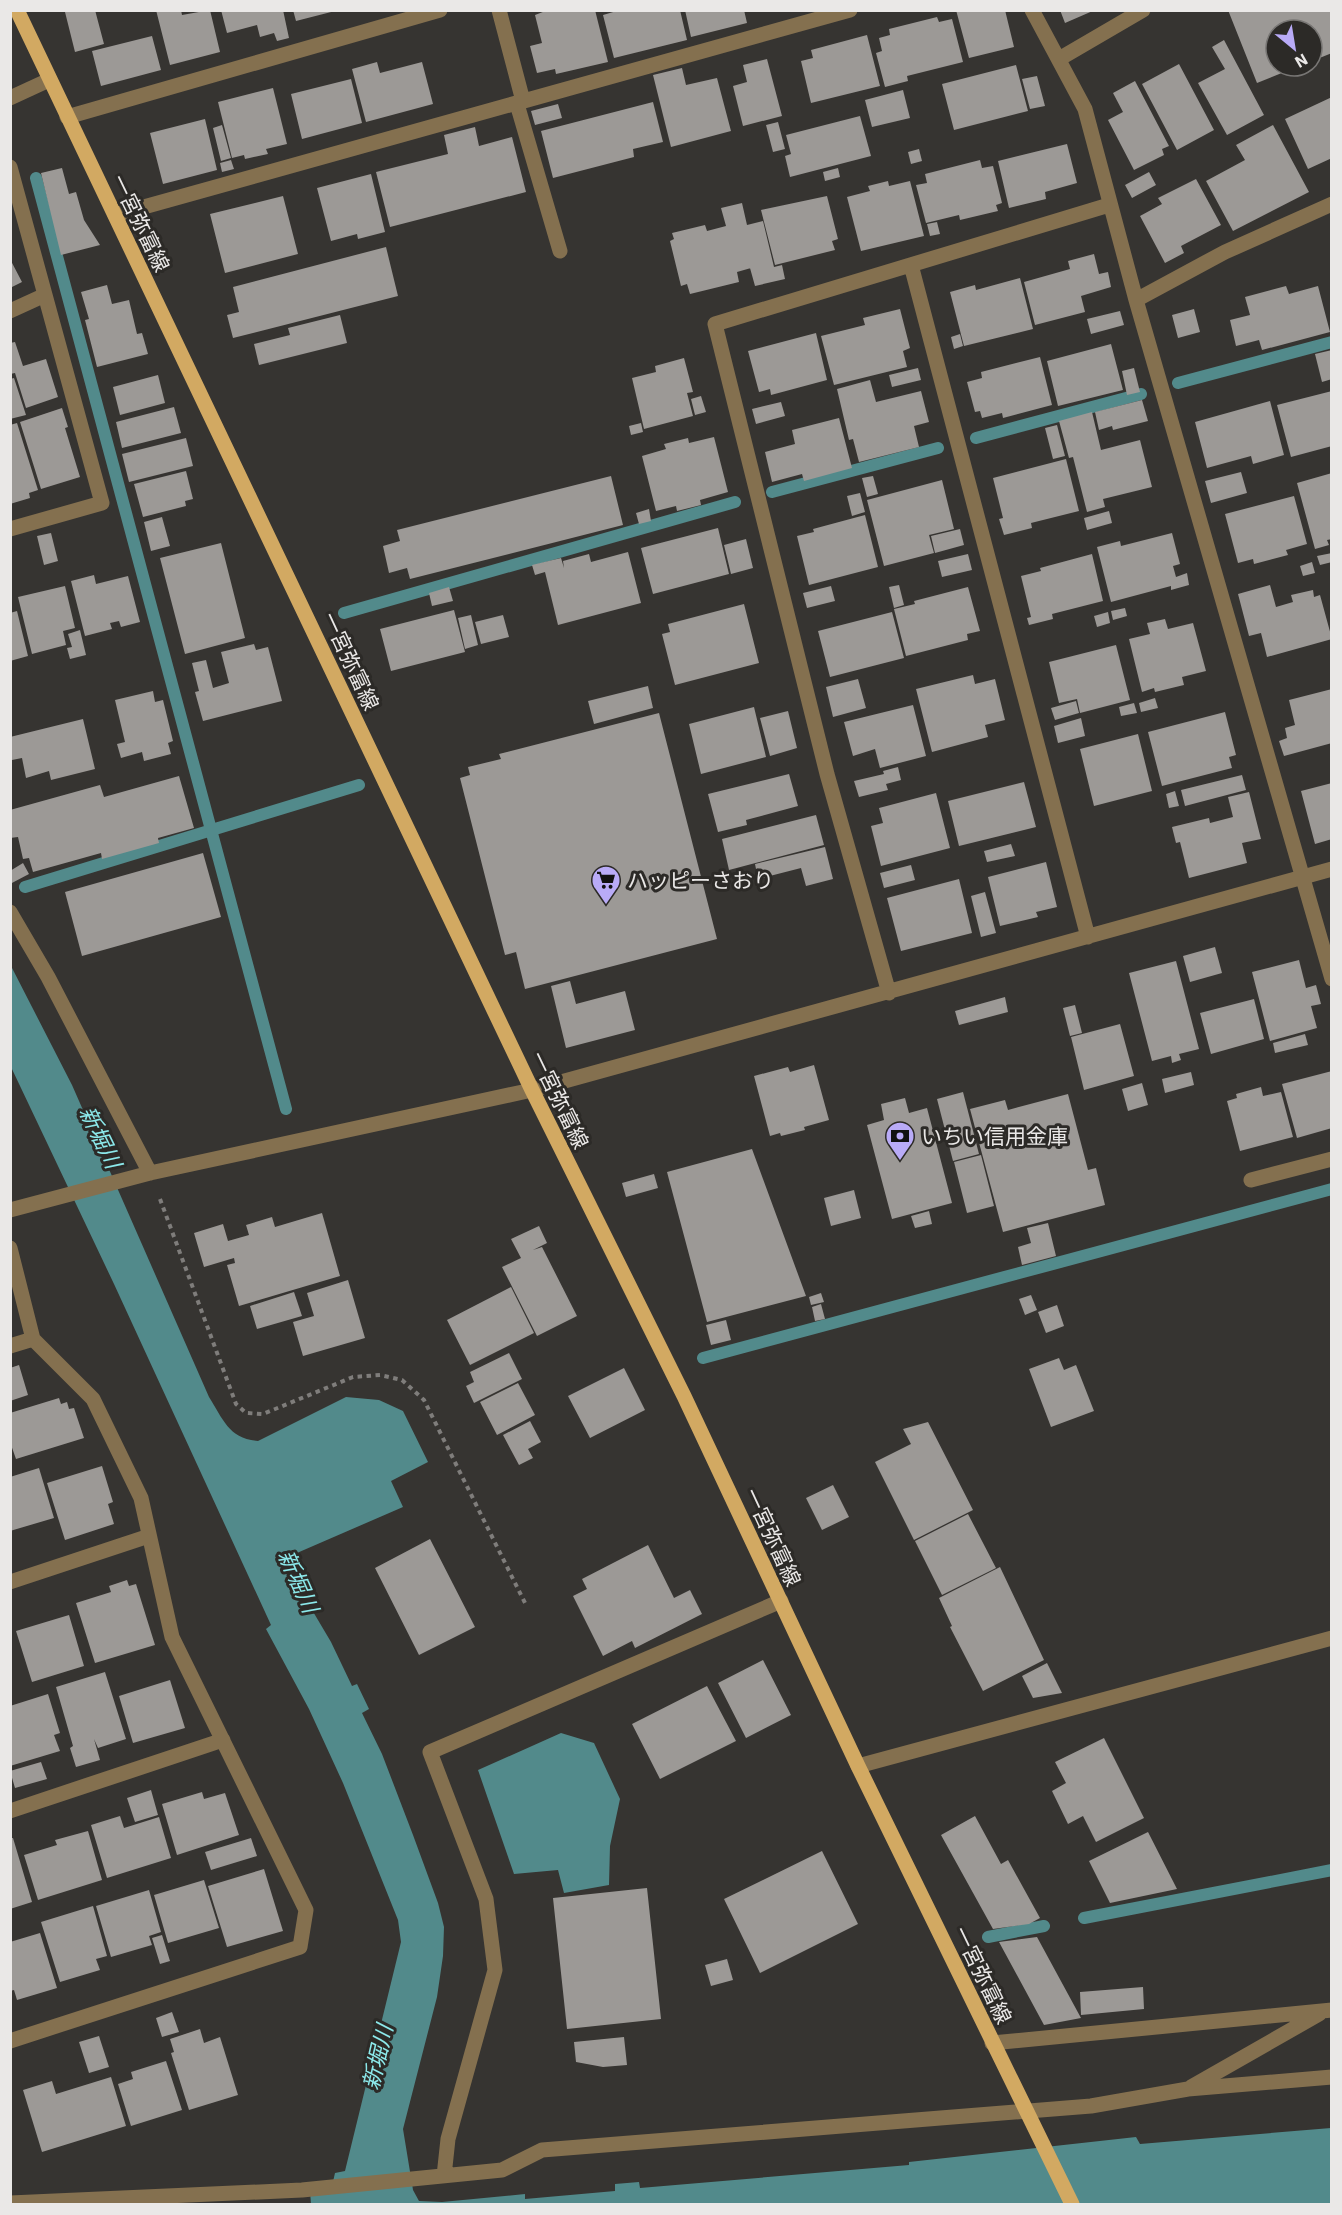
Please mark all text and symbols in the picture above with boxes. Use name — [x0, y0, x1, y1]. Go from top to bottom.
north arrow — [1264, 18, 1324, 78]
text: N — [1291, 49, 1312, 73]
street label: 一宮弥富線 — [105, 170, 177, 276]
street label: 一宮弥富線 — [316, 608, 386, 714]
supermarket icon: ハッピーさおり — [590, 864, 622, 906]
place label: ハッピーさおり — [627, 866, 774, 894]
street label: 一宮弥富線 — [524, 1047, 596, 1153]
water label: 新堀川 — [73, 1101, 129, 1175]
bank icon: いちい信用金庫 — [884, 1120, 916, 1162]
place label: いちい信用金庫 — [921, 1122, 1068, 1150]
street label: 一宮弥富線 — [738, 1484, 808, 1590]
water label: 新堀川 — [272, 1545, 326, 1619]
street label: 一宮弥富線 — [947, 1922, 1019, 2028]
water label: 新堀川 — [355, 2020, 399, 2092]

